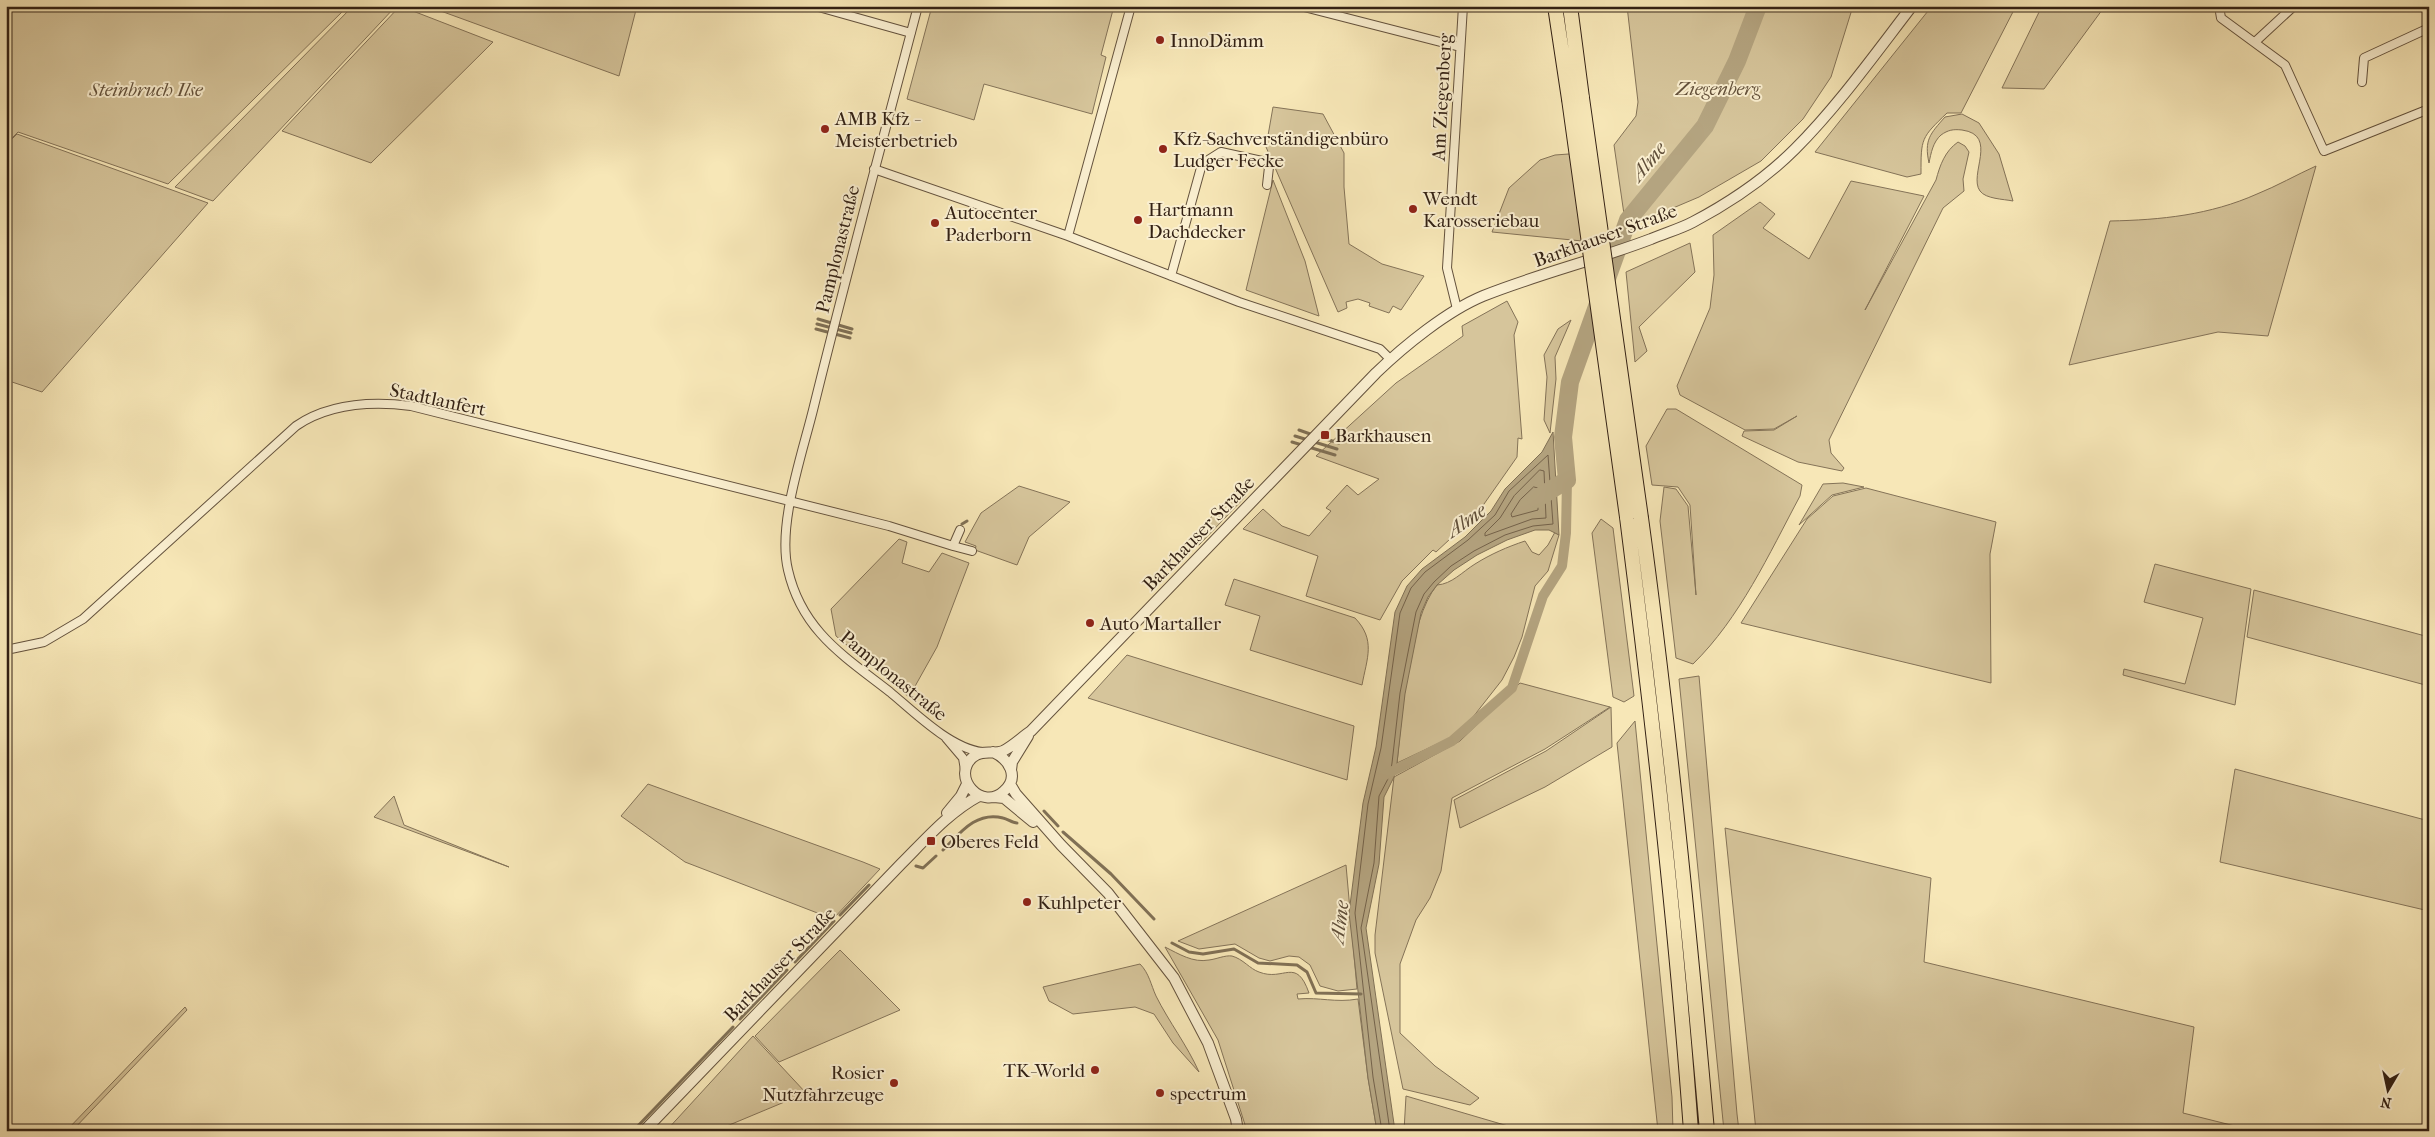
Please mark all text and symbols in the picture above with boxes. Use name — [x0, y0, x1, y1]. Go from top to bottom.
place label: InnoDämm — [1170, 30, 1264, 52]
street label: Am Ziegenberg — [1428, 32, 1456, 162]
marker: InnoDämm — [1154, 34, 1166, 46]
park label: Ziegenberg — [1675, 78, 1761, 100]
park label: Steinbruch Ilse — [88, 79, 204, 101]
place label: AMB Kfz - Meisterbetrieb — [834, 108, 958, 152]
marker: AMB Kfz - Meisterbetrieb — [819, 123, 831, 135]
place label: Kfz-Sachverständigenbüro Ludger Fecke — [1173, 128, 1389, 172]
water label: Alme — [1624, 137, 1672, 187]
marker: Kfz-Sachverständigenbüro Ludger Fecke — [1157, 143, 1169, 155]
street label: Pamplonastraße — [811, 183, 864, 315]
place label: Wendt Karosseriebau — [1422, 188, 1539, 232]
place label: Hartmann Dachdecker — [1148, 199, 1246, 243]
street label: Barkhauser Straße — [1531, 200, 1680, 272]
place label: Autocenter Paderborn — [944, 202, 1038, 246]
marker: Wendt Karosseriebau — [1407, 203, 1419, 215]
marker: Hartmann Dachdecker — [1132, 214, 1144, 226]
marker: Autocenter Paderborn — [929, 217, 941, 229]
street label: Stadtlanfert — [388, 379, 488, 421]
place label: Barkhausen — [1335, 425, 1431, 447]
marker: Barkhausen — [1319, 429, 1331, 441]
street label: Barkhauser Straße — [1138, 472, 1259, 596]
water label: Alme — [1440, 498, 1491, 544]
place label: Auto Martaller — [1099, 613, 1222, 635]
marker: Auto Martaller — [1084, 617, 1096, 629]
street label: Pamplonastraße — [836, 626, 951, 726]
place label: Oberes Feld — [941, 831, 1039, 853]
marker: Oberes Feld — [925, 835, 937, 847]
place label: Kuhlpeter — [1037, 892, 1122, 914]
marker: Kuhlpeter — [1021, 896, 1033, 908]
water label: Alme — [1325, 898, 1354, 948]
street label: Barkhauser Straße — [719, 903, 840, 1027]
place label: TK-World — [1003, 1060, 1086, 1082]
place label: Rosier Nutzfahrzeuge — [762, 1062, 885, 1106]
marker: TK-World — [1089, 1064, 1101, 1076]
north arrow — [2362, 1064, 2412, 1114]
marker: Rosier Nutzfahrzeuge — [888, 1077, 900, 1089]
place label: spectrum — [1170, 1083, 1247, 1105]
marker: spectrum — [1154, 1087, 1166, 1099]
text: N — [2379, 1093, 2393, 1112]

